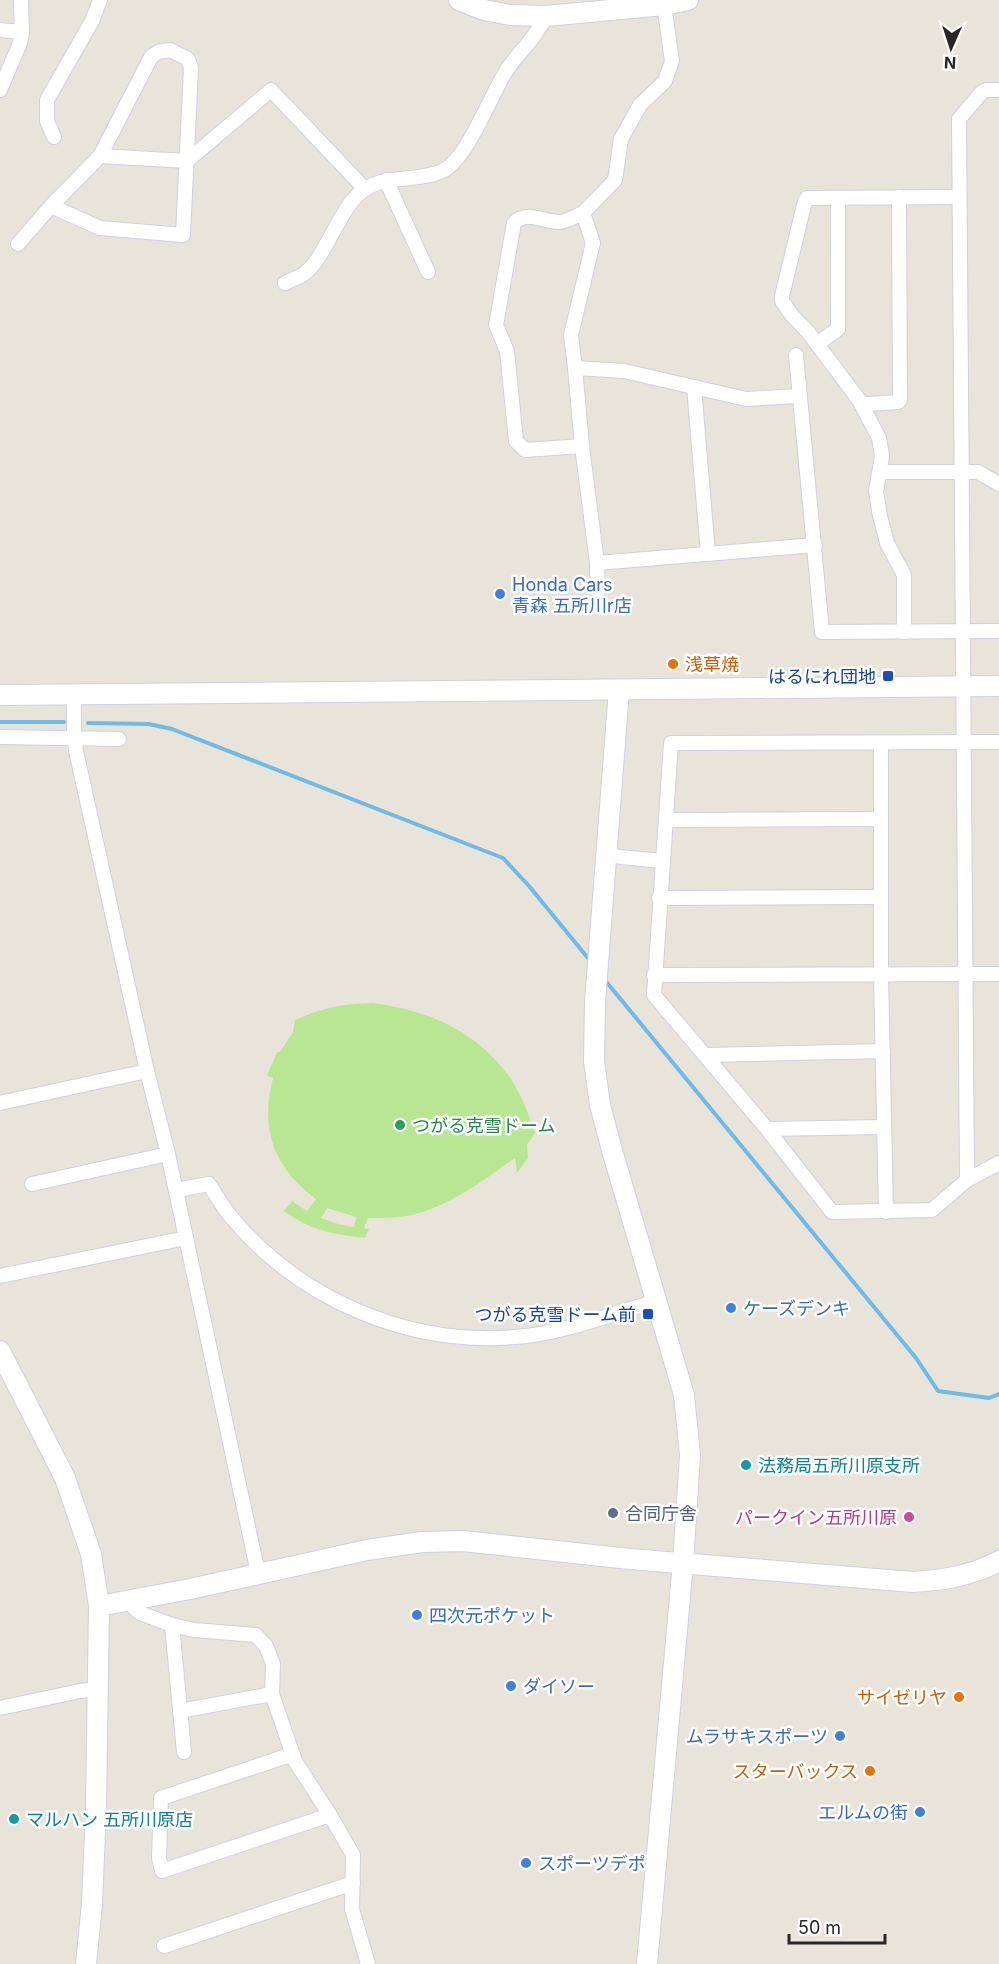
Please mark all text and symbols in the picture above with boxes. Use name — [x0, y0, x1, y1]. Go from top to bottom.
north arrow — [921, 18, 981, 78]
text: N — [944, 53, 957, 73]
place label: Honda Cars 青森 五所川r店 — [512, 574, 632, 616]
marker: Honda Cars 青森 五所川r店 — [493, 587, 507, 601]
place label: 浅草焼 — [685, 654, 739, 675]
marker: 浅草焼 — [666, 657, 680, 671]
place label: はるにれ団地 — [768, 666, 876, 687]
marker: はるにれ団地 — [881, 669, 895, 683]
place label: つがる克雪ドーム — [412, 1115, 555, 1136]
marker: つがる克雪ドーム — [393, 1118, 407, 1132]
place label: ケーズデンキ — [743, 1298, 850, 1319]
marker: ケーズデンキ — [724, 1301, 738, 1315]
place label: つがる克雪ドーム前 — [475, 1304, 636, 1325]
marker: つがる克雪ドーム前 — [641, 1307, 655, 1321]
place label: 法務局五所川原支所 — [758, 1455, 920, 1476]
marker: 法務局五所川原支所 — [739, 1458, 753, 1472]
place label: 合同庁舎 — [625, 1503, 697, 1524]
marker: 合同庁舎 — [606, 1506, 620, 1520]
place label: パークイン五所川原 — [735, 1507, 897, 1528]
marker: パークイン五所川原 — [902, 1510, 916, 1524]
place label: 四次元ポケット — [429, 1605, 555, 1626]
marker: 四次元ポケット — [410, 1608, 424, 1622]
place label: ダイソー — [523, 1676, 595, 1697]
marker: ダイソー — [504, 1679, 518, 1693]
place label: サイゼリヤ — [857, 1687, 947, 1708]
marker: サイゼリヤ — [952, 1690, 966, 1704]
place label: ムラサキスポーツ — [686, 1726, 828, 1747]
marker: ムラサキスポーツ — [833, 1729, 847, 1743]
place label: スターバックス — [733, 1761, 858, 1782]
marker: スターバックス — [863, 1764, 877, 1778]
place label: エルムの街 — [818, 1802, 908, 1823]
marker: エルムの街 — [913, 1805, 927, 1819]
place label: マルハン 五所川原店 — [26, 1809, 193, 1830]
marker: マルハン 五所川原店 — [7, 1812, 21, 1826]
place label: スポーツデポ — [538, 1853, 646, 1874]
marker: スポーツデポ — [519, 1856, 533, 1870]
scale bar — [789, 1907, 885, 1945]
text: 50 m — [798, 1917, 841, 1938]

